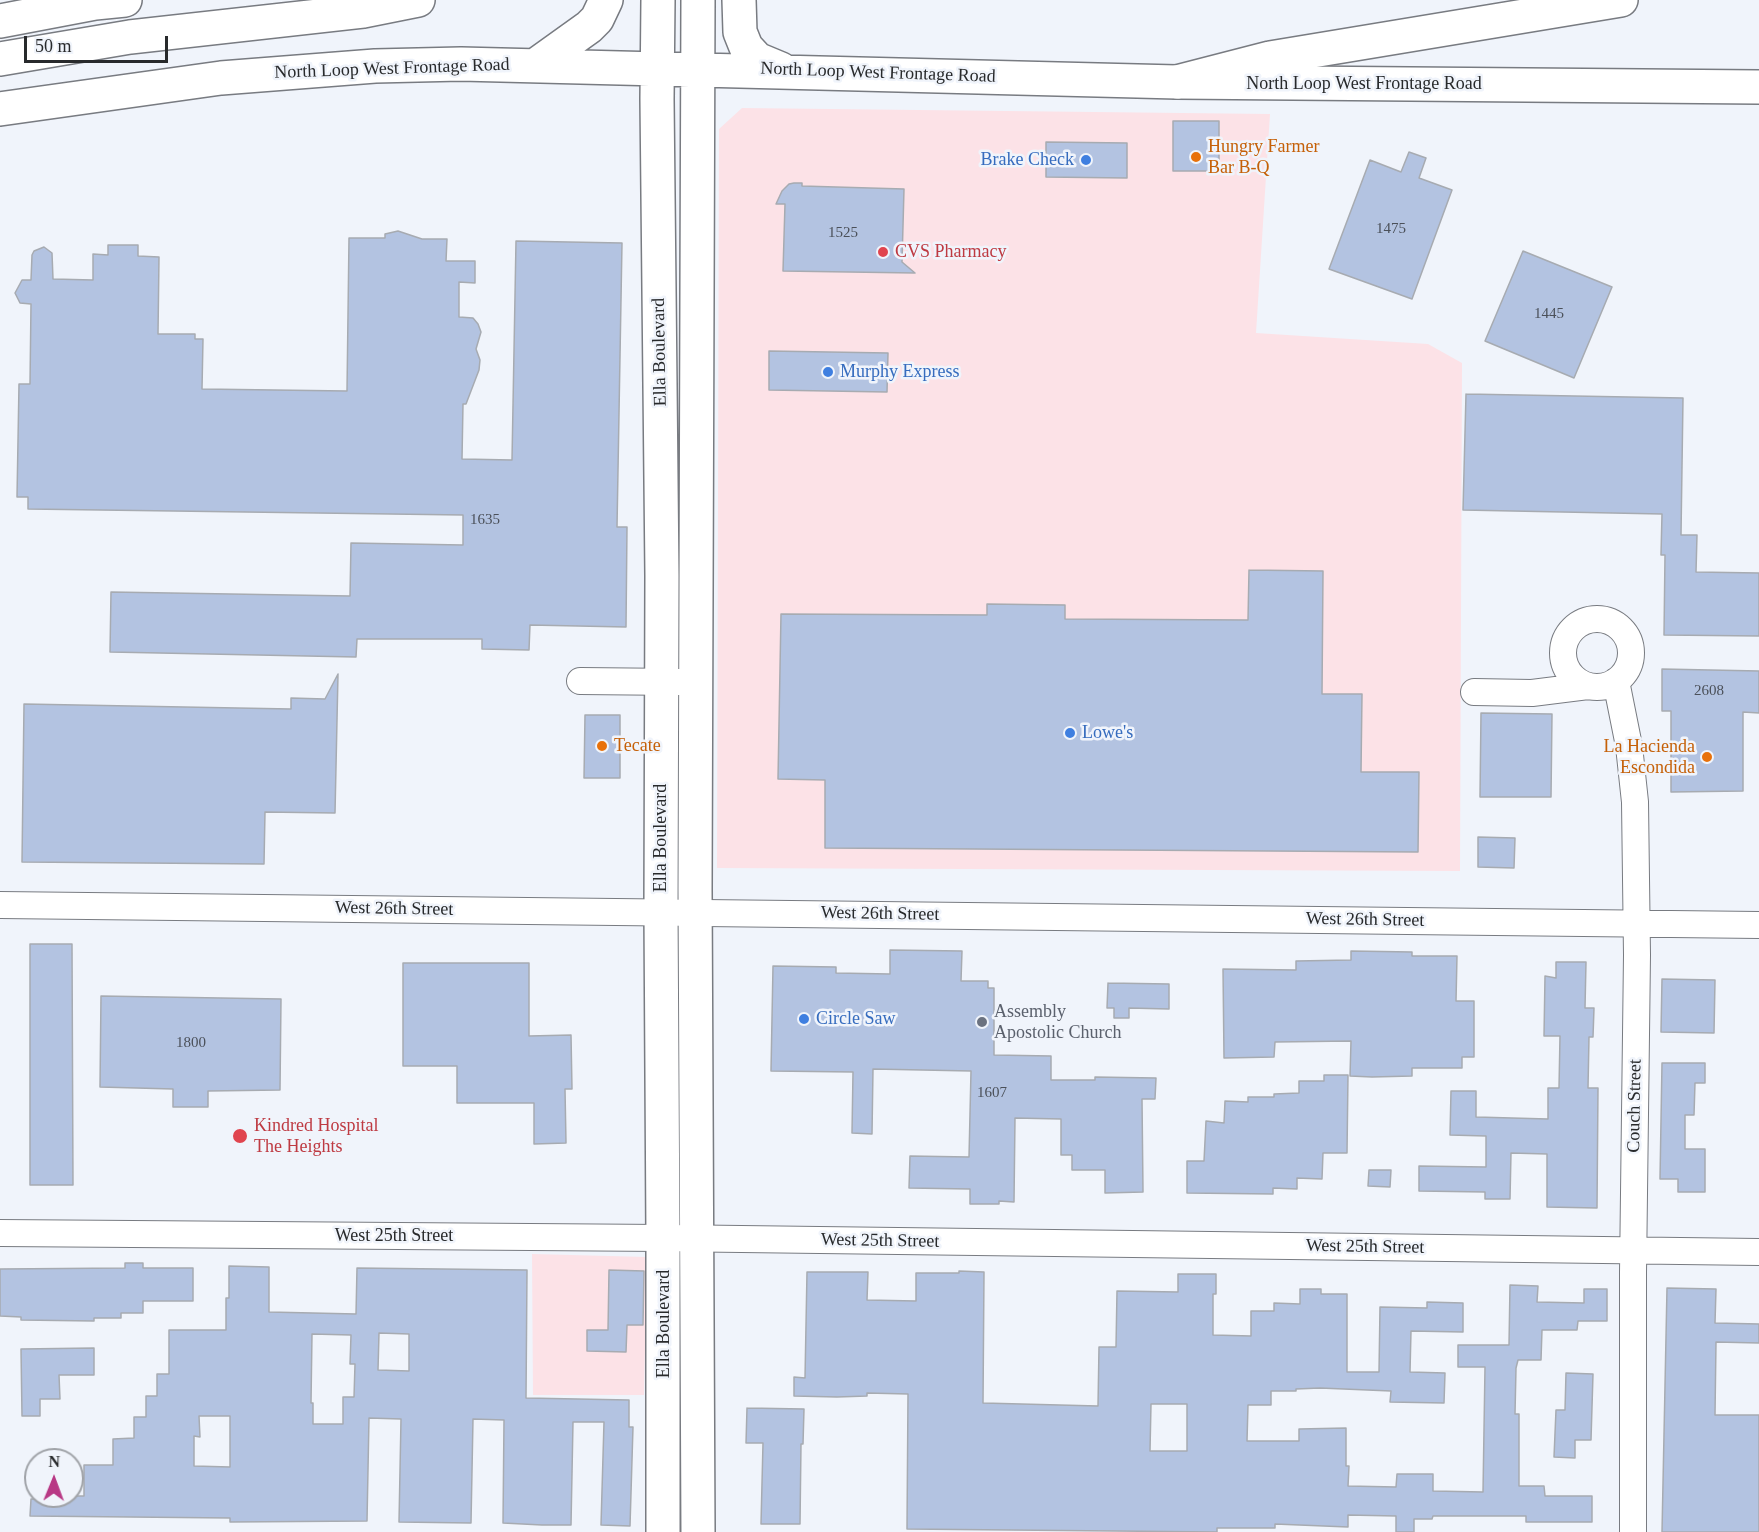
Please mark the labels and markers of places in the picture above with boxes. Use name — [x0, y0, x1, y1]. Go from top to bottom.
place label: Hungry Farmer Bar B-Q — [1208, 136, 1319, 178]
place label: Brake Check — [981, 149, 1074, 171]
marker: Hungry Farmer Bar B-Q — [1189, 150, 1203, 164]
marker: Brake Check — [1079, 153, 1093, 167]
place label: CVS Pharmacy — [895, 241, 1006, 263]
marker: CVS Pharmacy — [876, 245, 890, 259]
place label: Murphy Express — [840, 361, 959, 383]
marker: Murphy Express — [821, 365, 835, 379]
place label: Lowe's — [1082, 722, 1133, 744]
marker: Lowe's — [1063, 726, 1077, 740]
place label: Tecate — [614, 735, 661, 757]
place label: La Hacienda Escondida — [1604, 736, 1695, 778]
marker: Tecate — [595, 739, 609, 753]
marker: La Hacienda Escondida — [1700, 750, 1714, 764]
place label: Assembly Apostolic Church — [994, 1001, 1121, 1044]
place label: Circle Saw — [816, 1008, 895, 1030]
marker: Circle Saw — [797, 1012, 811, 1026]
marker: Assembly Apostolic Church — [975, 1015, 989, 1029]
place label: Kindred Hospital The Heights — [254, 1115, 378, 1158]
marker: Kindred Hospital The Heights — [231, 1127, 249, 1145]

